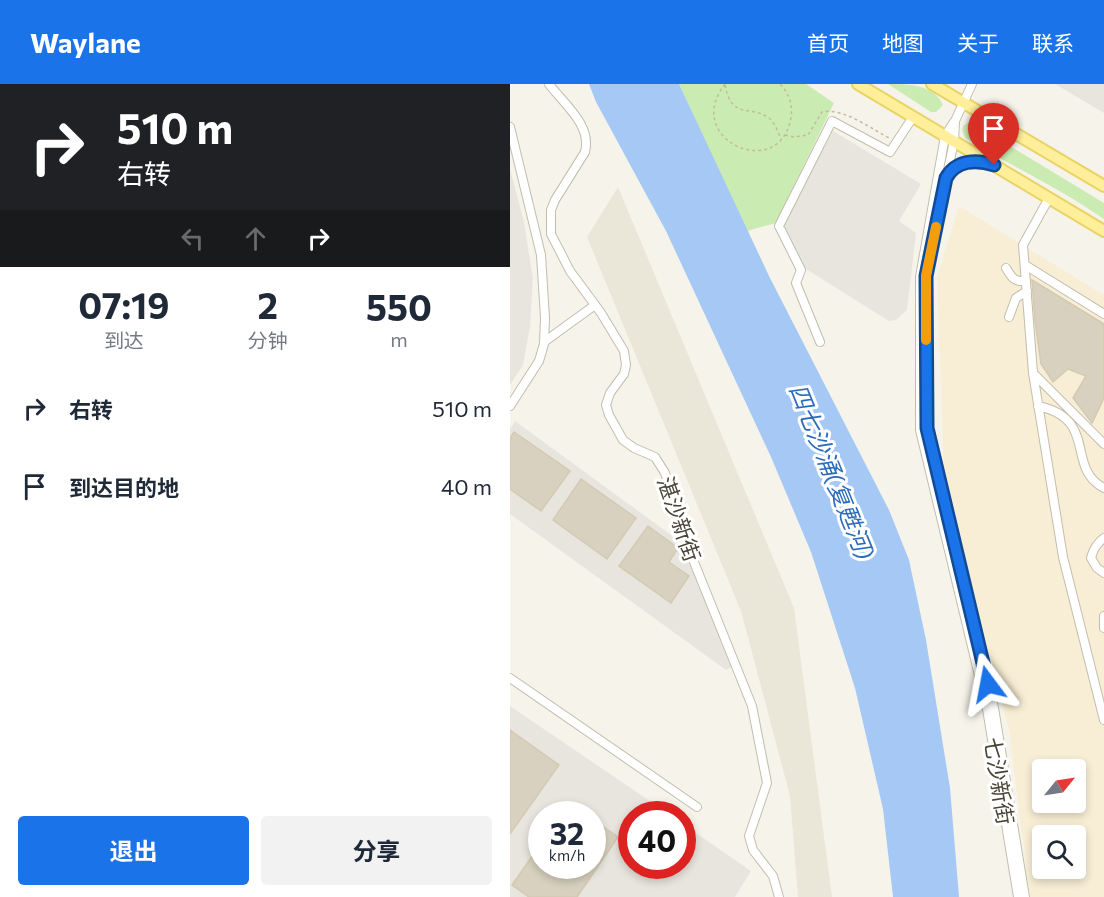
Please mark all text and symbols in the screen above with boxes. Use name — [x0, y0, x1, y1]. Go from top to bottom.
text: Waylane — [30, 25, 141, 59]
text: 首页 — [807, 30, 849, 55]
text: 地图 — [882, 30, 924, 55]
text: 关于 — [957, 30, 999, 55]
text: 联系 — [1032, 30, 1074, 55]
text: 510 m — [117, 101, 233, 153]
pin — [968, 103, 1019, 165]
icon: right — [18, 108, 96, 186]
icon: arrive — [977, 112, 1010, 145]
text: 右转 — [117, 157, 171, 190]
icon: left — [176, 222, 209, 255]
icon: ahead — [239, 222, 272, 255]
icon: right — [302, 222, 335, 255]
text: 07:19 — [78, 282, 170, 326]
text: 2 — [258, 282, 278, 326]
text: 550 — [366, 284, 432, 328]
text: m — [390, 327, 408, 351]
text: 到达 — [104, 328, 144, 352]
text: 分钟 — [248, 328, 288, 352]
water label: 四七沙涌(复甦河) — [784, 380, 881, 563]
icon: right — [18, 392, 51, 425]
text: 510 m — [432, 395, 492, 422]
text: 右转 — [69, 396, 113, 423]
icon: arrive — [18, 470, 51, 503]
text: 40 m — [441, 473, 492, 500]
street label: 湛沙新街 — [652, 473, 707, 565]
text: 到达目的地 — [69, 474, 179, 501]
position arrow — [956, 652, 1020, 716]
street label: 七沙新街 — [979, 735, 1020, 826]
north arrow — [1032, 759, 1086, 813]
map controls — [1032, 759, 1086, 879]
speed limit sign: 40 — [618, 801, 696, 879]
text: 32 — [550, 814, 584, 851]
button: 退出 — [18, 816, 249, 885]
button: 分享 — [261, 816, 492, 885]
button: search — [1032, 825, 1086, 879]
text: km/h — [549, 846, 585, 864]

